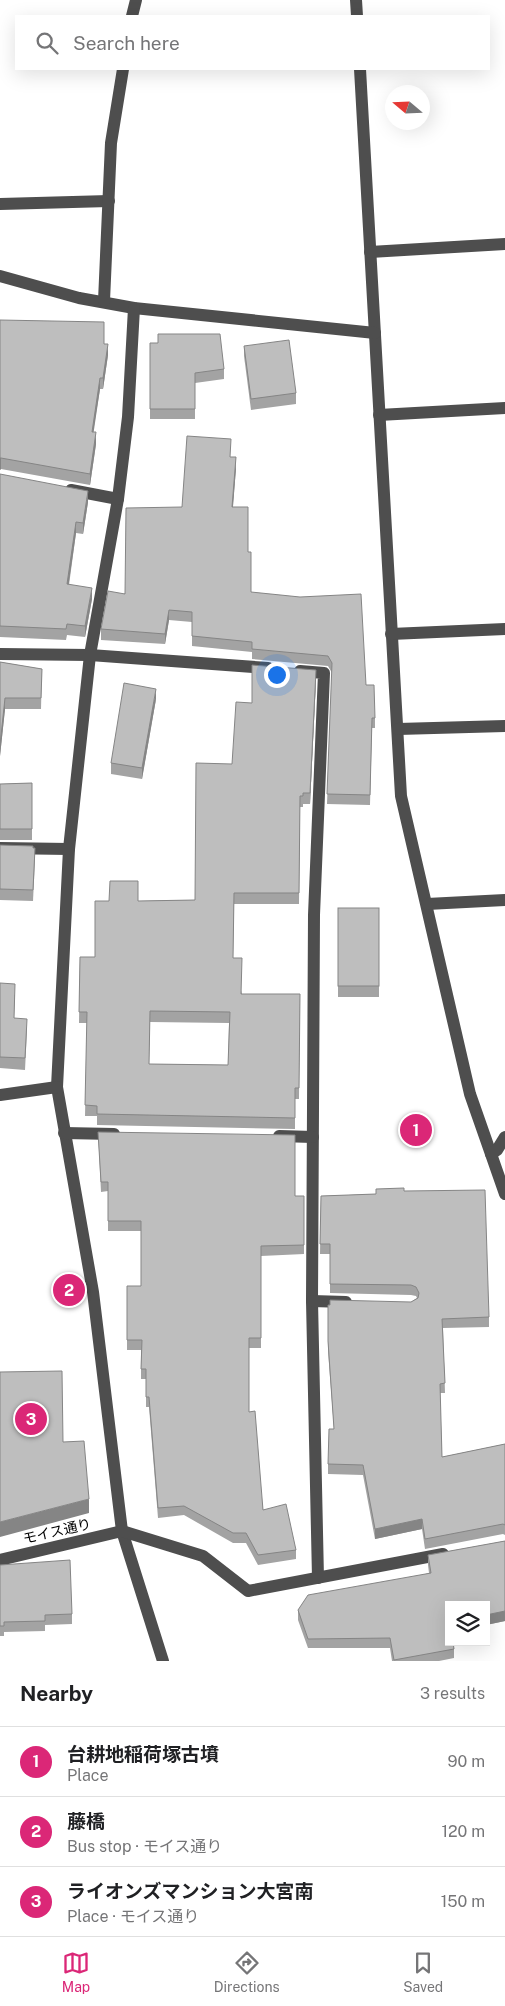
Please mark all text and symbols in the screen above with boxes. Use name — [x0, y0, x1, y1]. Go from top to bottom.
search box — [15, 15, 490, 70]
icon: search — [33, 29, 61, 57]
text: Search here — [73, 32, 180, 54]
north arrow — [385, 85, 430, 130]
your location — [264, 662, 290, 688]
pin: 1 — [400, 1111, 432, 1149]
pin: 2 — [53, 1271, 85, 1309]
pin: 3 — [15, 1400, 47, 1438]
street label: モイス通り — [21, 1515, 93, 1547]
map controls — [445, 1601, 490, 1646]
button: layers — [445, 1601, 490, 1646]
text: Nearby — [20, 1681, 93, 1706]
text: 3 results — [420, 1684, 485, 1703]
text: 台耕地稲荷塚古墳 — [67, 1743, 219, 1765]
text: 1 — [33, 1752, 39, 1771]
text: 90 m — [448, 1752, 485, 1771]
text: Place — [67, 1766, 109, 1785]
text: 藤橋 — [67, 1810, 105, 1832]
text: 2 — [31, 1822, 41, 1841]
text: 120 m — [441, 1822, 485, 1841]
text: Bus stop · モイス通り — [67, 1837, 222, 1856]
text: ライオンズマンション大宮南 — [67, 1880, 314, 1902]
text: 3 — [31, 1892, 41, 1911]
text: 150 m — [441, 1892, 485, 1911]
text: Place · モイス通り — [67, 1907, 199, 1926]
tab: Map — [62, 1949, 90, 1995]
tab: Directions — [214, 1949, 280, 1995]
tab: Saved — [403, 1949, 443, 1995]

